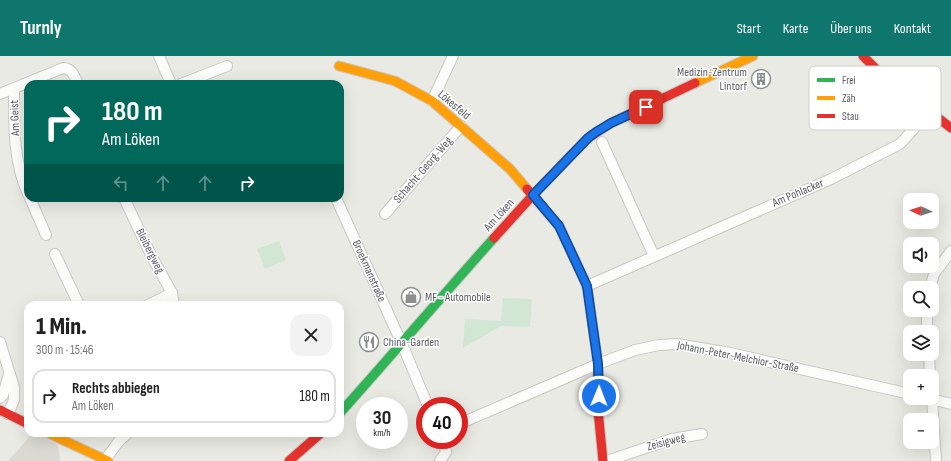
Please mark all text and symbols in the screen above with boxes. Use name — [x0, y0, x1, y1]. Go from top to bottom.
text: Turnly — [20, 17, 62, 40]
text: Start — [737, 20, 761, 37]
text: Karte — [783, 20, 808, 37]
text: Über uns — [830, 20, 872, 37]
text: Kontakt — [894, 20, 931, 37]
place label: Medizin-Zentrum Lintorf — [677, 65, 748, 94]
legend — [809, 66, 941, 130]
building icon: Medizin-Zentrum Lintorf — [750, 68, 772, 90]
text: Frei — [842, 74, 856, 87]
street label: Lökesfeld — [435, 87, 473, 123]
pin — [629, 90, 663, 124]
text: Zäh — [842, 92, 856, 105]
text: 180 m — [102, 95, 162, 128]
icon: right — [36, 96, 88, 148]
icon: arrive — [635, 96, 657, 118]
street label: Am Geist — [7, 99, 23, 137]
text: Stau — [842, 110, 859, 123]
text: Am Löken — [102, 129, 160, 150]
street label: Schacht-Georg-Weg — [390, 134, 456, 206]
icon: left — [110, 172, 132, 194]
icon: ahead — [152, 172, 174, 194]
icon: ahead — [194, 172, 216, 194]
icon: right — [236, 172, 258, 194]
street label: Am Pohlacker — [769, 175, 827, 211]
north arrow — [903, 193, 939, 229]
map controls — [903, 193, 939, 449]
street label: Am Löken — [480, 196, 517, 235]
street label: Bleibergweg — [132, 226, 168, 276]
button: sound — [903, 237, 939, 273]
street label: Broekmanstraße — [349, 238, 389, 304]
button: search — [903, 281, 939, 317]
shop icon: MF - Automobile — [400, 286, 422, 308]
place label: MF - Automobile — [425, 290, 491, 305]
text: 1 Min. — [36, 312, 87, 341]
button: close — [290, 314, 332, 356]
button: layers — [903, 325, 939, 361]
restaurant icon: China-Garden — [358, 331, 380, 353]
place label: China-Garden — [383, 335, 439, 350]
street label: Johann-Peter-Melchior-Straße — [675, 338, 800, 376]
text: 300 m · 15:46 — [36, 342, 94, 358]
button: + — [903, 369, 939, 405]
position arrow — [578, 375, 620, 417]
text: Rechts abbiegen — [72, 379, 160, 398]
icon: right — [38, 385, 60, 407]
text: 180 m — [299, 387, 330, 406]
speed limit sign: 40 — [416, 397, 468, 449]
text: Am Löken — [72, 398, 114, 414]
text: 30 — [373, 406, 391, 430]
button: − — [903, 413, 939, 449]
text: km/h — [373, 427, 391, 439]
street label: Zeisigweg — [645, 430, 687, 454]

